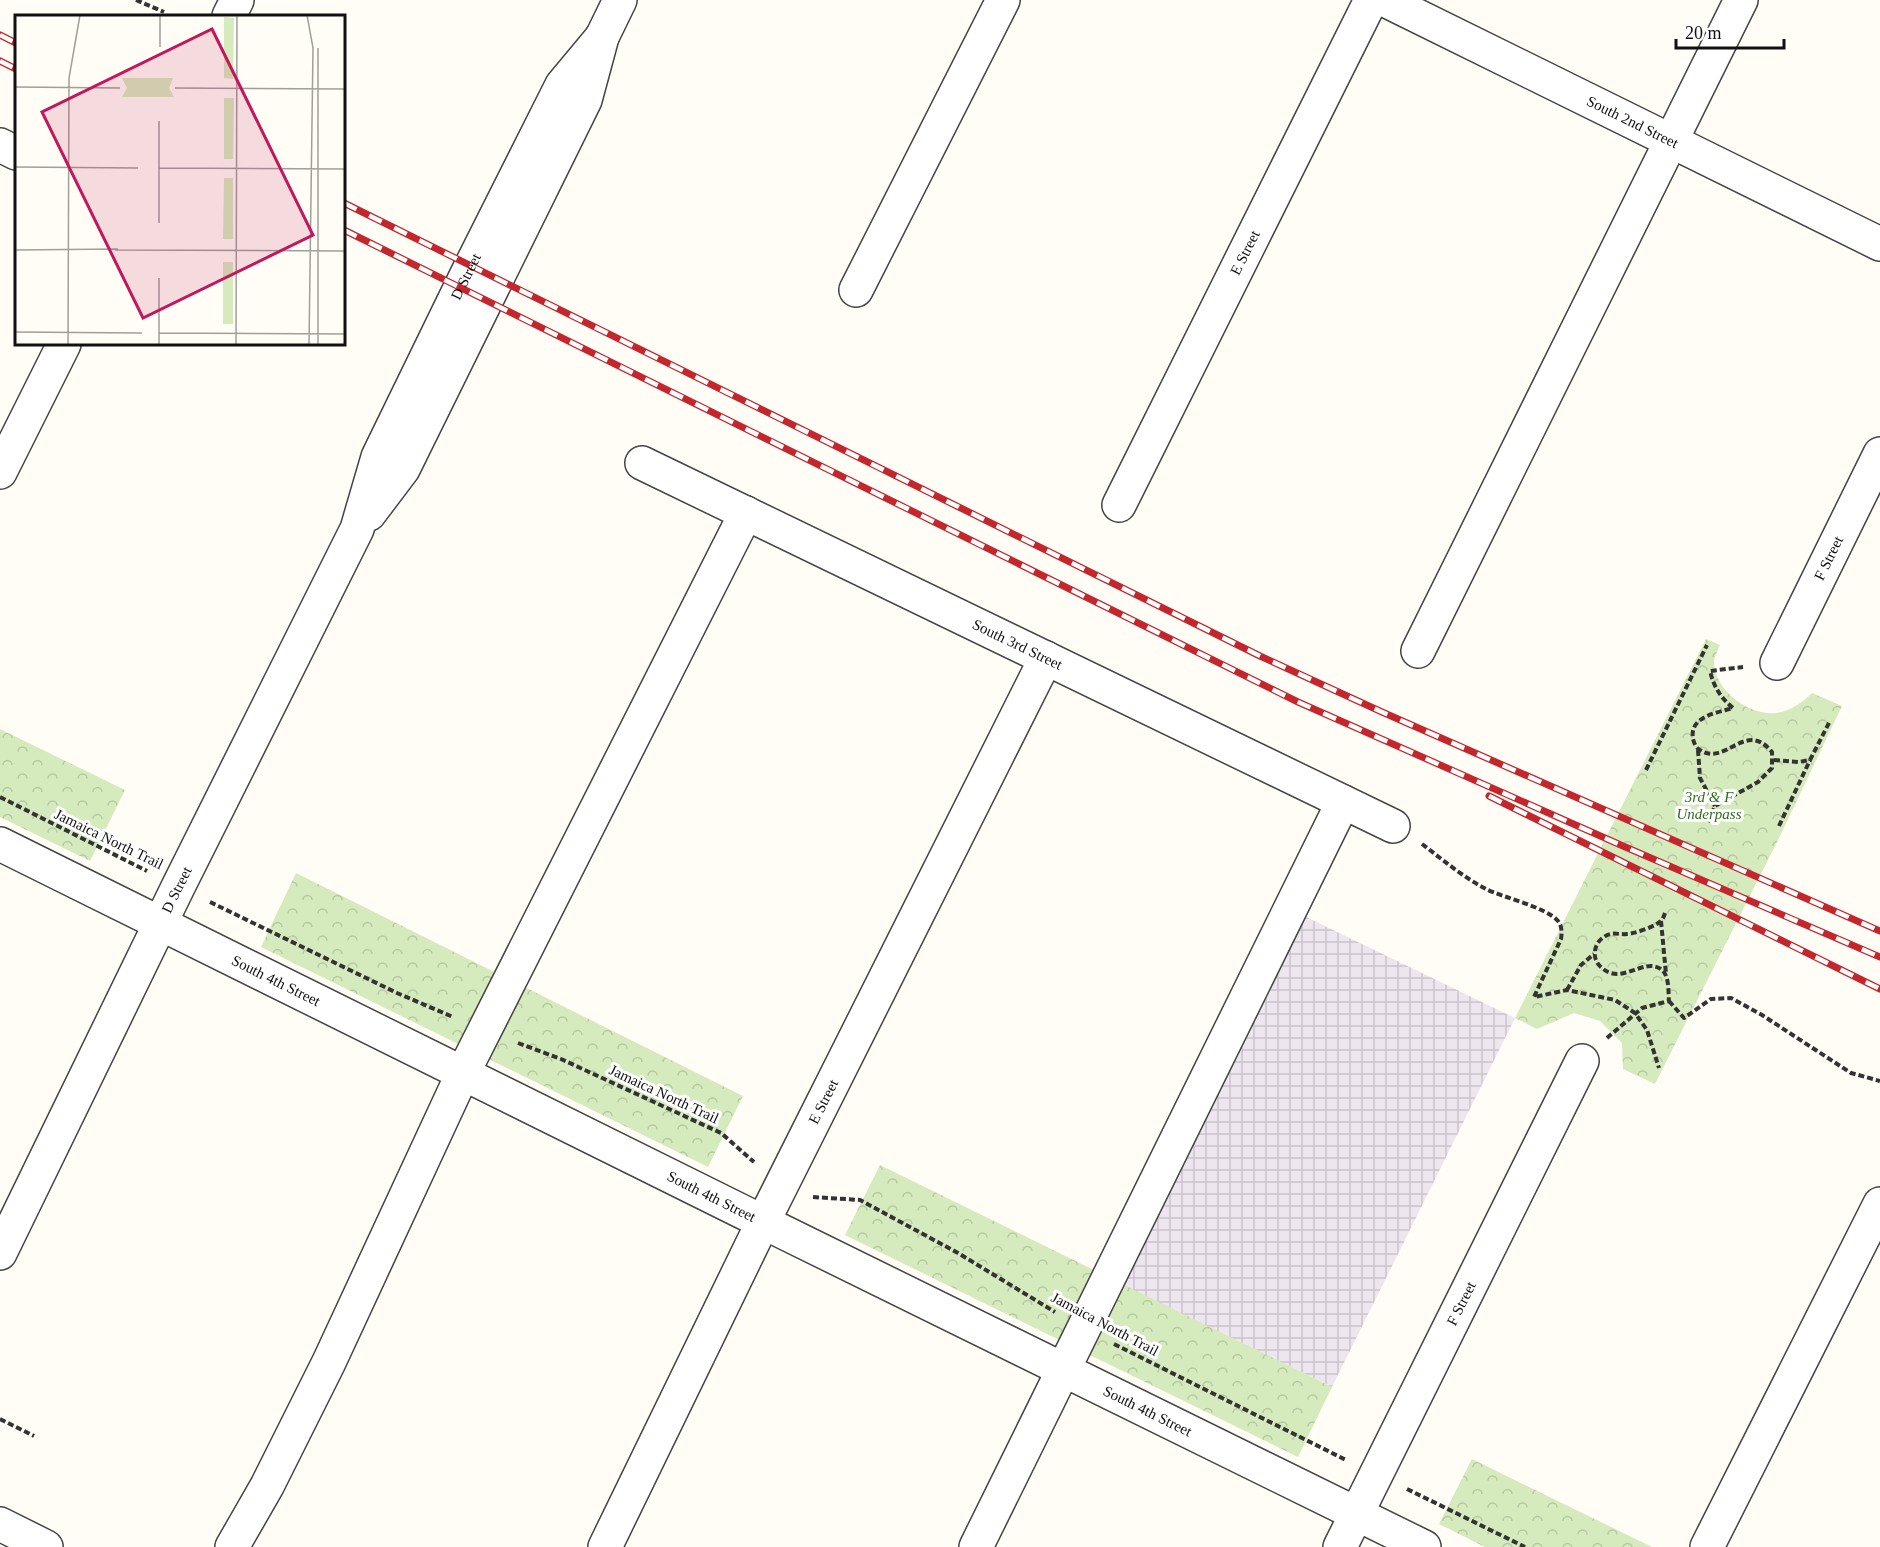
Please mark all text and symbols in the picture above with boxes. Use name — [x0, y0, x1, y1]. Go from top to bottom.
scale bar — [1676, 12, 1784, 50]
inset map — [15, 15, 345, 345]
text: 20 m — [1685, 23, 1722, 43]
street label: South 2nd Street — [1584, 93, 1682, 152]
street label: E Street — [1227, 227, 1263, 278]
street label: D Street — [448, 250, 484, 302]
street label: F Street — [1811, 533, 1847, 583]
street label: South 3rd Street — [970, 616, 1066, 673]
park label: 3rd & F Underpass — [1676, 789, 1742, 822]
street label: Jamaica North Trail — [52, 806, 166, 872]
street label: D Street — [159, 863, 195, 916]
street label: South 4th Street — [229, 952, 324, 1010]
street label: Jamaica North Trail — [607, 1062, 721, 1126]
street label: E Street — [805, 1076, 842, 1127]
street label: South 4th Street — [665, 1168, 759, 1225]
street label: F Street — [1444, 1278, 1479, 1328]
street label: Jamaica North Trail — [1049, 1289, 1161, 1359]
street label: South 4th Street — [1101, 1383, 1195, 1440]

